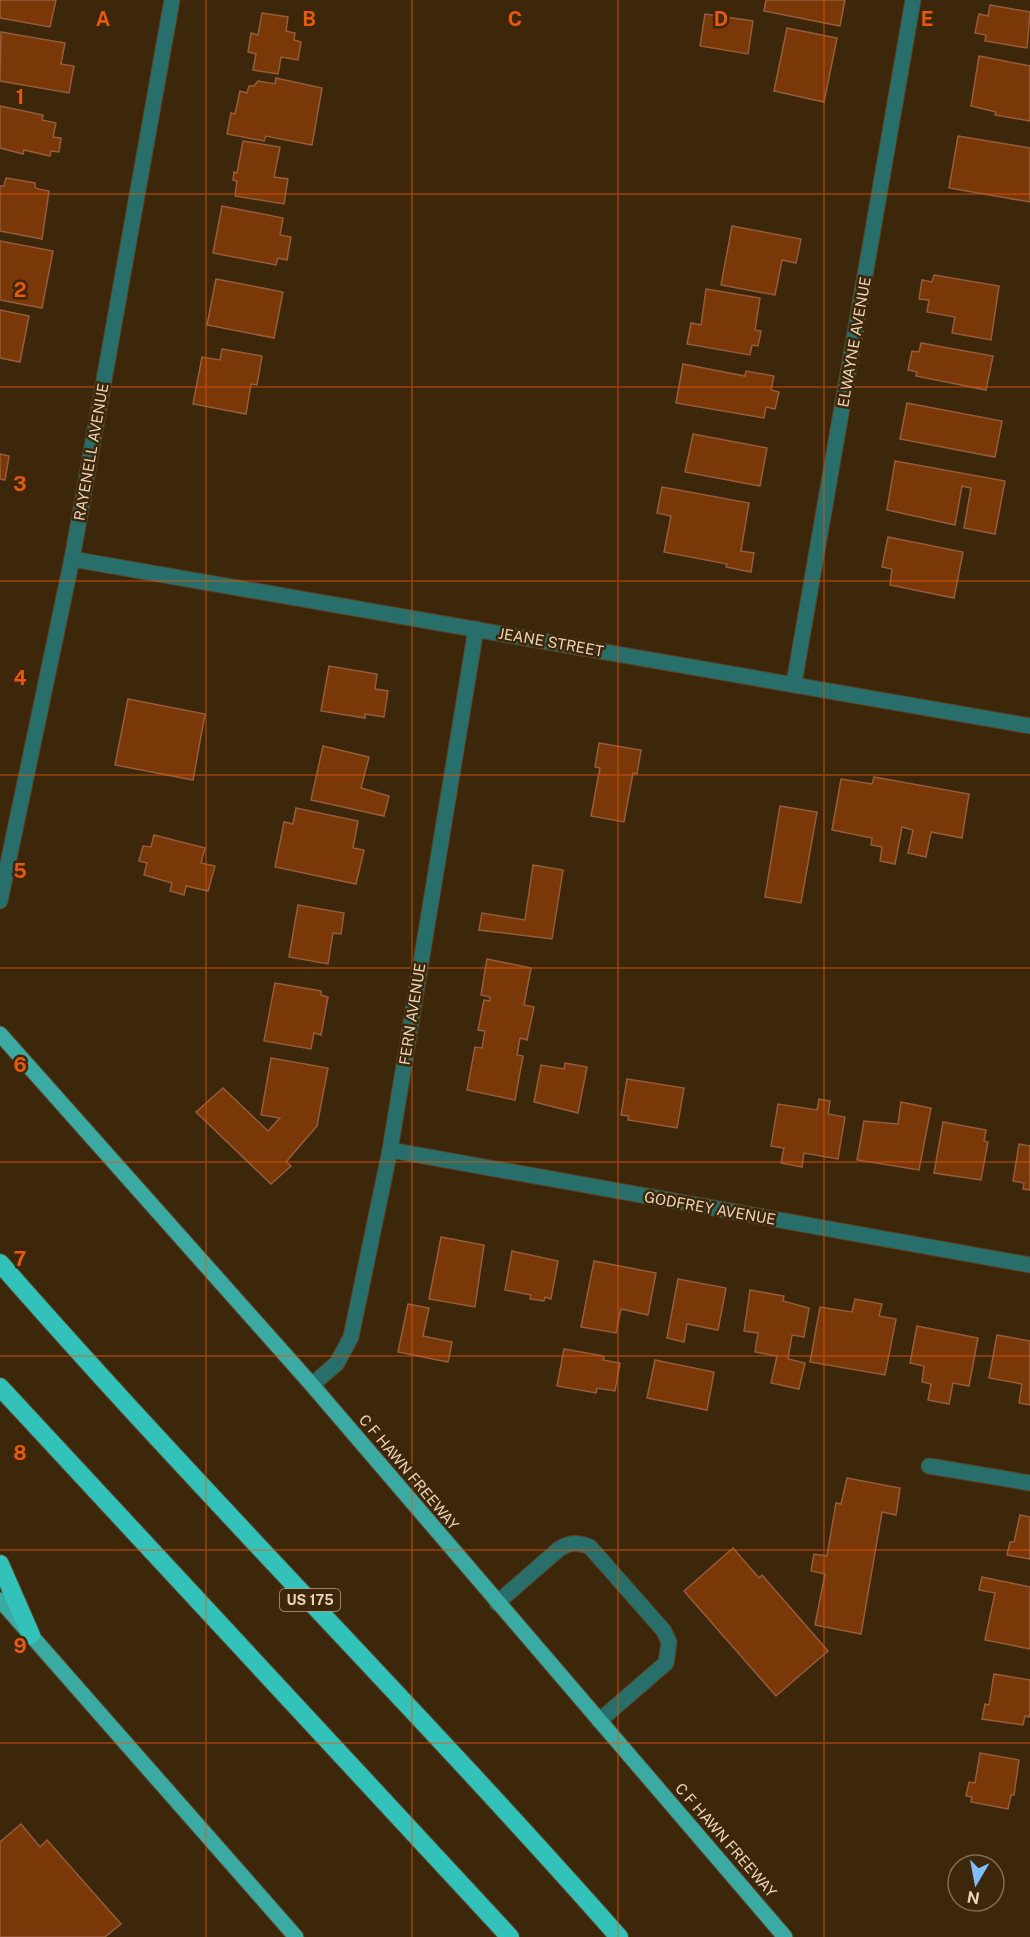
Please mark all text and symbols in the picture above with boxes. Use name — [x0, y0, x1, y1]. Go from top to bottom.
text: A — [96, 7, 110, 31]
text: B — [302, 7, 316, 31]
text: C — [508, 7, 522, 31]
text: D — [714, 7, 728, 31]
text: E — [921, 7, 933, 31]
text: 1 — [16, 85, 24, 109]
street label: ELWAYNE AVENUE — [834, 275, 874, 409]
text: 2 — [14, 278, 26, 302]
street label: RAYENELL AVENUE — [71, 382, 111, 522]
text: 3 — [13, 472, 27, 496]
street label: JEANE STREET — [497, 624, 605, 660]
text: 4 — [13, 666, 27, 690]
text: 5 — [13, 859, 27, 883]
street label: FERN AVENUE — [396, 962, 428, 1066]
text: 6 — [13, 1053, 27, 1077]
street label: GODFREY AVENUE — [643, 1188, 777, 1228]
text: 7 — [14, 1247, 26, 1271]
street label: C F HAWN FREEWAY — [356, 1411, 462, 1533]
text: 8 — [13, 1441, 27, 1465]
road number: US 175 — [280, 1589, 340, 1611]
text: 9 — [13, 1634, 27, 1658]
street label: C F HAWN FREEWAY — [672, 1780, 780, 1900]
north arrow — [946, 1853, 1006, 1913]
text: N — [966, 1887, 981, 1908]

